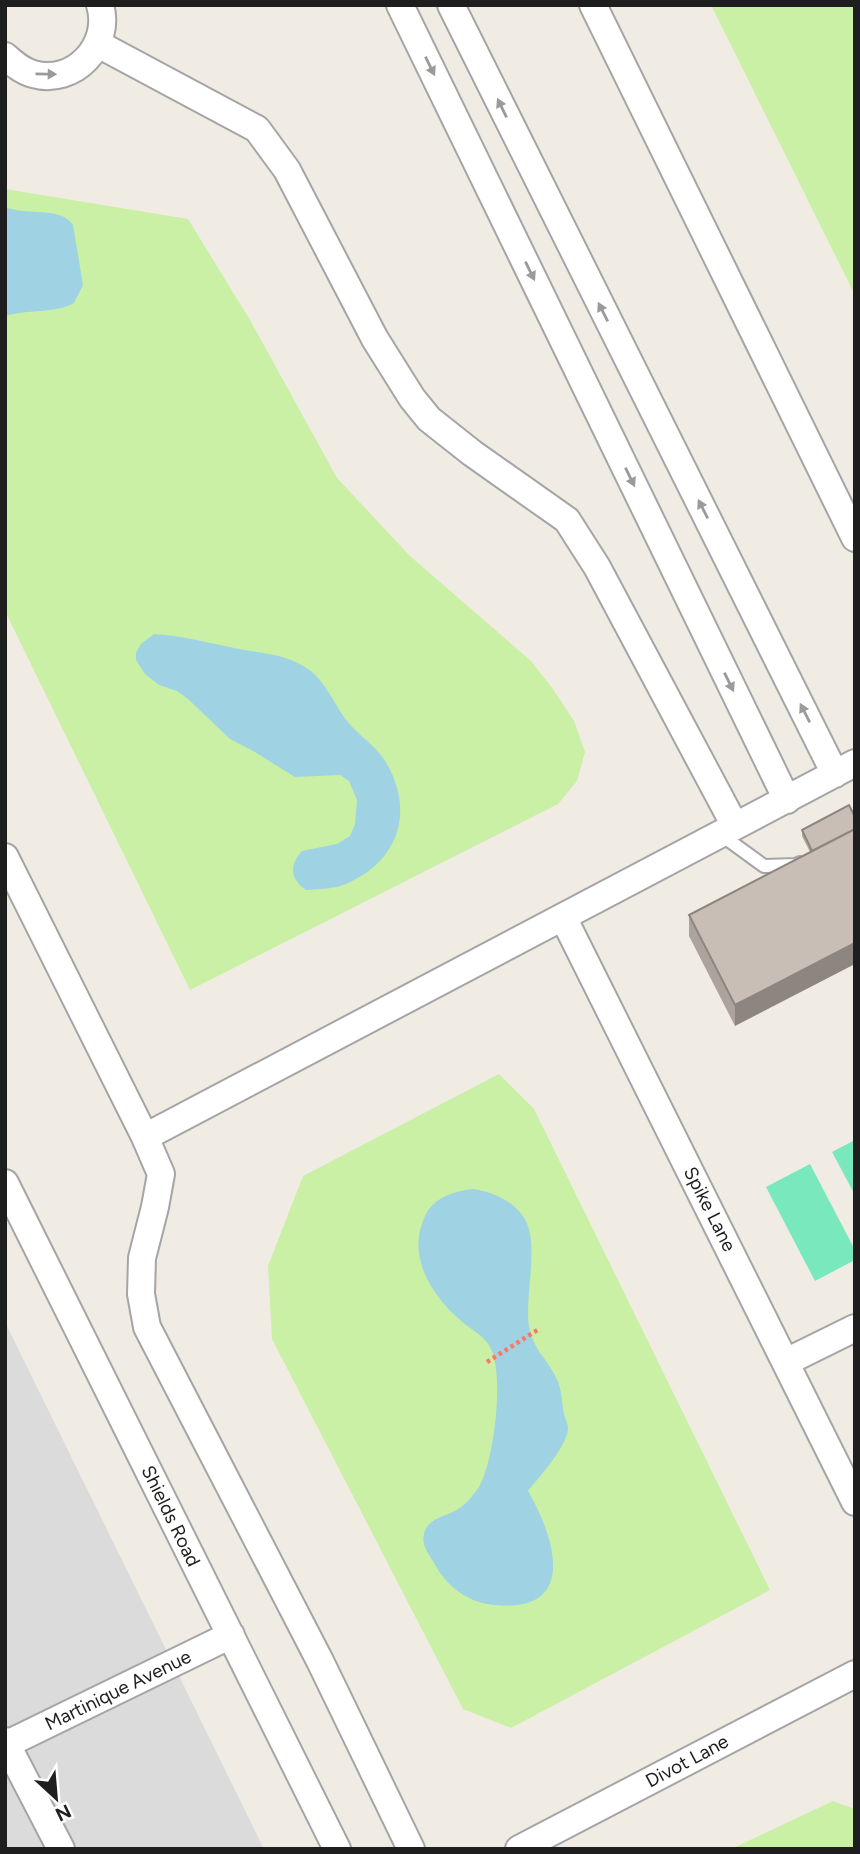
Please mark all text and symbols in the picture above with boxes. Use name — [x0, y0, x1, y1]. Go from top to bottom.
one-way arrow — [424, 56, 435, 76]
one-way arrow — [35, 69, 57, 80]
one-way arrow — [496, 98, 508, 118]
one-way arrow — [525, 261, 536, 281]
one-way arrow — [598, 302, 609, 322]
one-way arrow — [625, 467, 636, 487]
one-way arrow — [697, 499, 708, 519]
one-way arrow — [724, 672, 735, 692]
one-way arrow — [799, 703, 810, 723]
street label: Spike Lane — [679, 1163, 741, 1255]
street label: Shields Road — [137, 1462, 205, 1570]
street label: Martinique Avenue — [41, 1645, 195, 1735]
street label: Divot Lane — [642, 1730, 732, 1792]
north arrow — [21, 1763, 91, 1833]
text: N — [52, 1799, 75, 1826]

